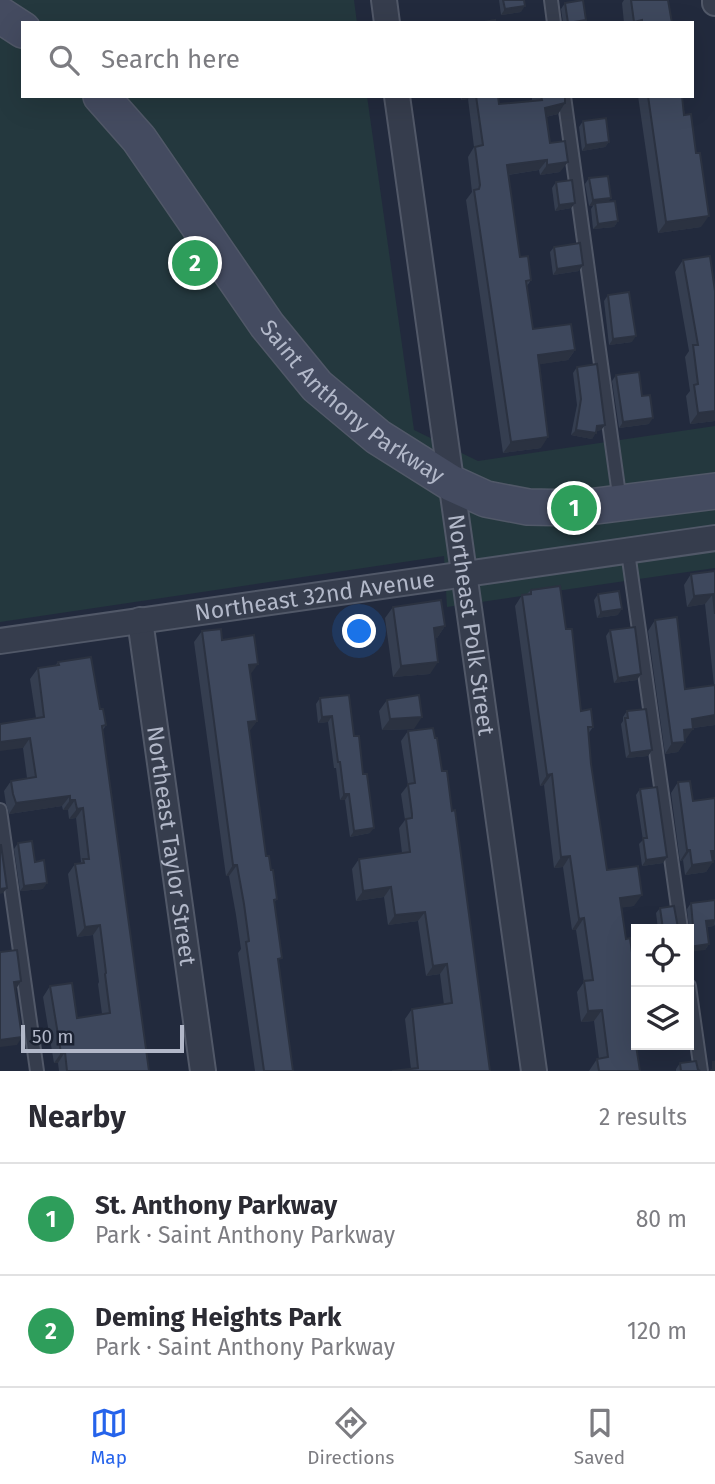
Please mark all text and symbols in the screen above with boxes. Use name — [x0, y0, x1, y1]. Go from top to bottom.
search box — [21, 21, 694, 98]
icon: search — [45, 41, 83, 79]
text: Search here — [101, 44, 240, 75]
pin: 2 — [172, 237, 218, 289]
street label: Saint Anthony Parkway — [254, 314, 450, 490]
pin: 1 — [551, 482, 597, 534]
street label: Northeast Polk Street — [442, 513, 501, 738]
street label: Northeast 32nd Avenue — [193, 565, 437, 627]
your location — [342, 614, 376, 648]
street label: Northeast Taylor Street — [141, 724, 202, 968]
map controls — [631, 924, 694, 1050]
button: locate — [631, 924, 694, 987]
button: layers — [631, 987, 694, 1050]
scale bar — [21, 1022, 184, 1054]
text: 50 m — [32, 1025, 73, 1048]
text: Nearby — [28, 1099, 126, 1135]
text: 2 results — [599, 1103, 687, 1131]
text: St. Anthony Parkway — [95, 1190, 337, 1221]
text: 1 — [46, 1205, 56, 1233]
text: 80 m — [636, 1205, 687, 1233]
text: Park · Saint Anthony Parkway — [95, 1221, 395, 1249]
text: Deming Heights Park — [95, 1302, 341, 1333]
text: 2 — [45, 1317, 57, 1345]
text: 120 m — [627, 1317, 687, 1345]
text: Park · Saint Anthony Parkway — [95, 1333, 395, 1361]
tab: Map — [90, 1404, 128, 1469]
tab: Directions — [307, 1404, 394, 1469]
tab: Saved — [574, 1404, 625, 1469]

